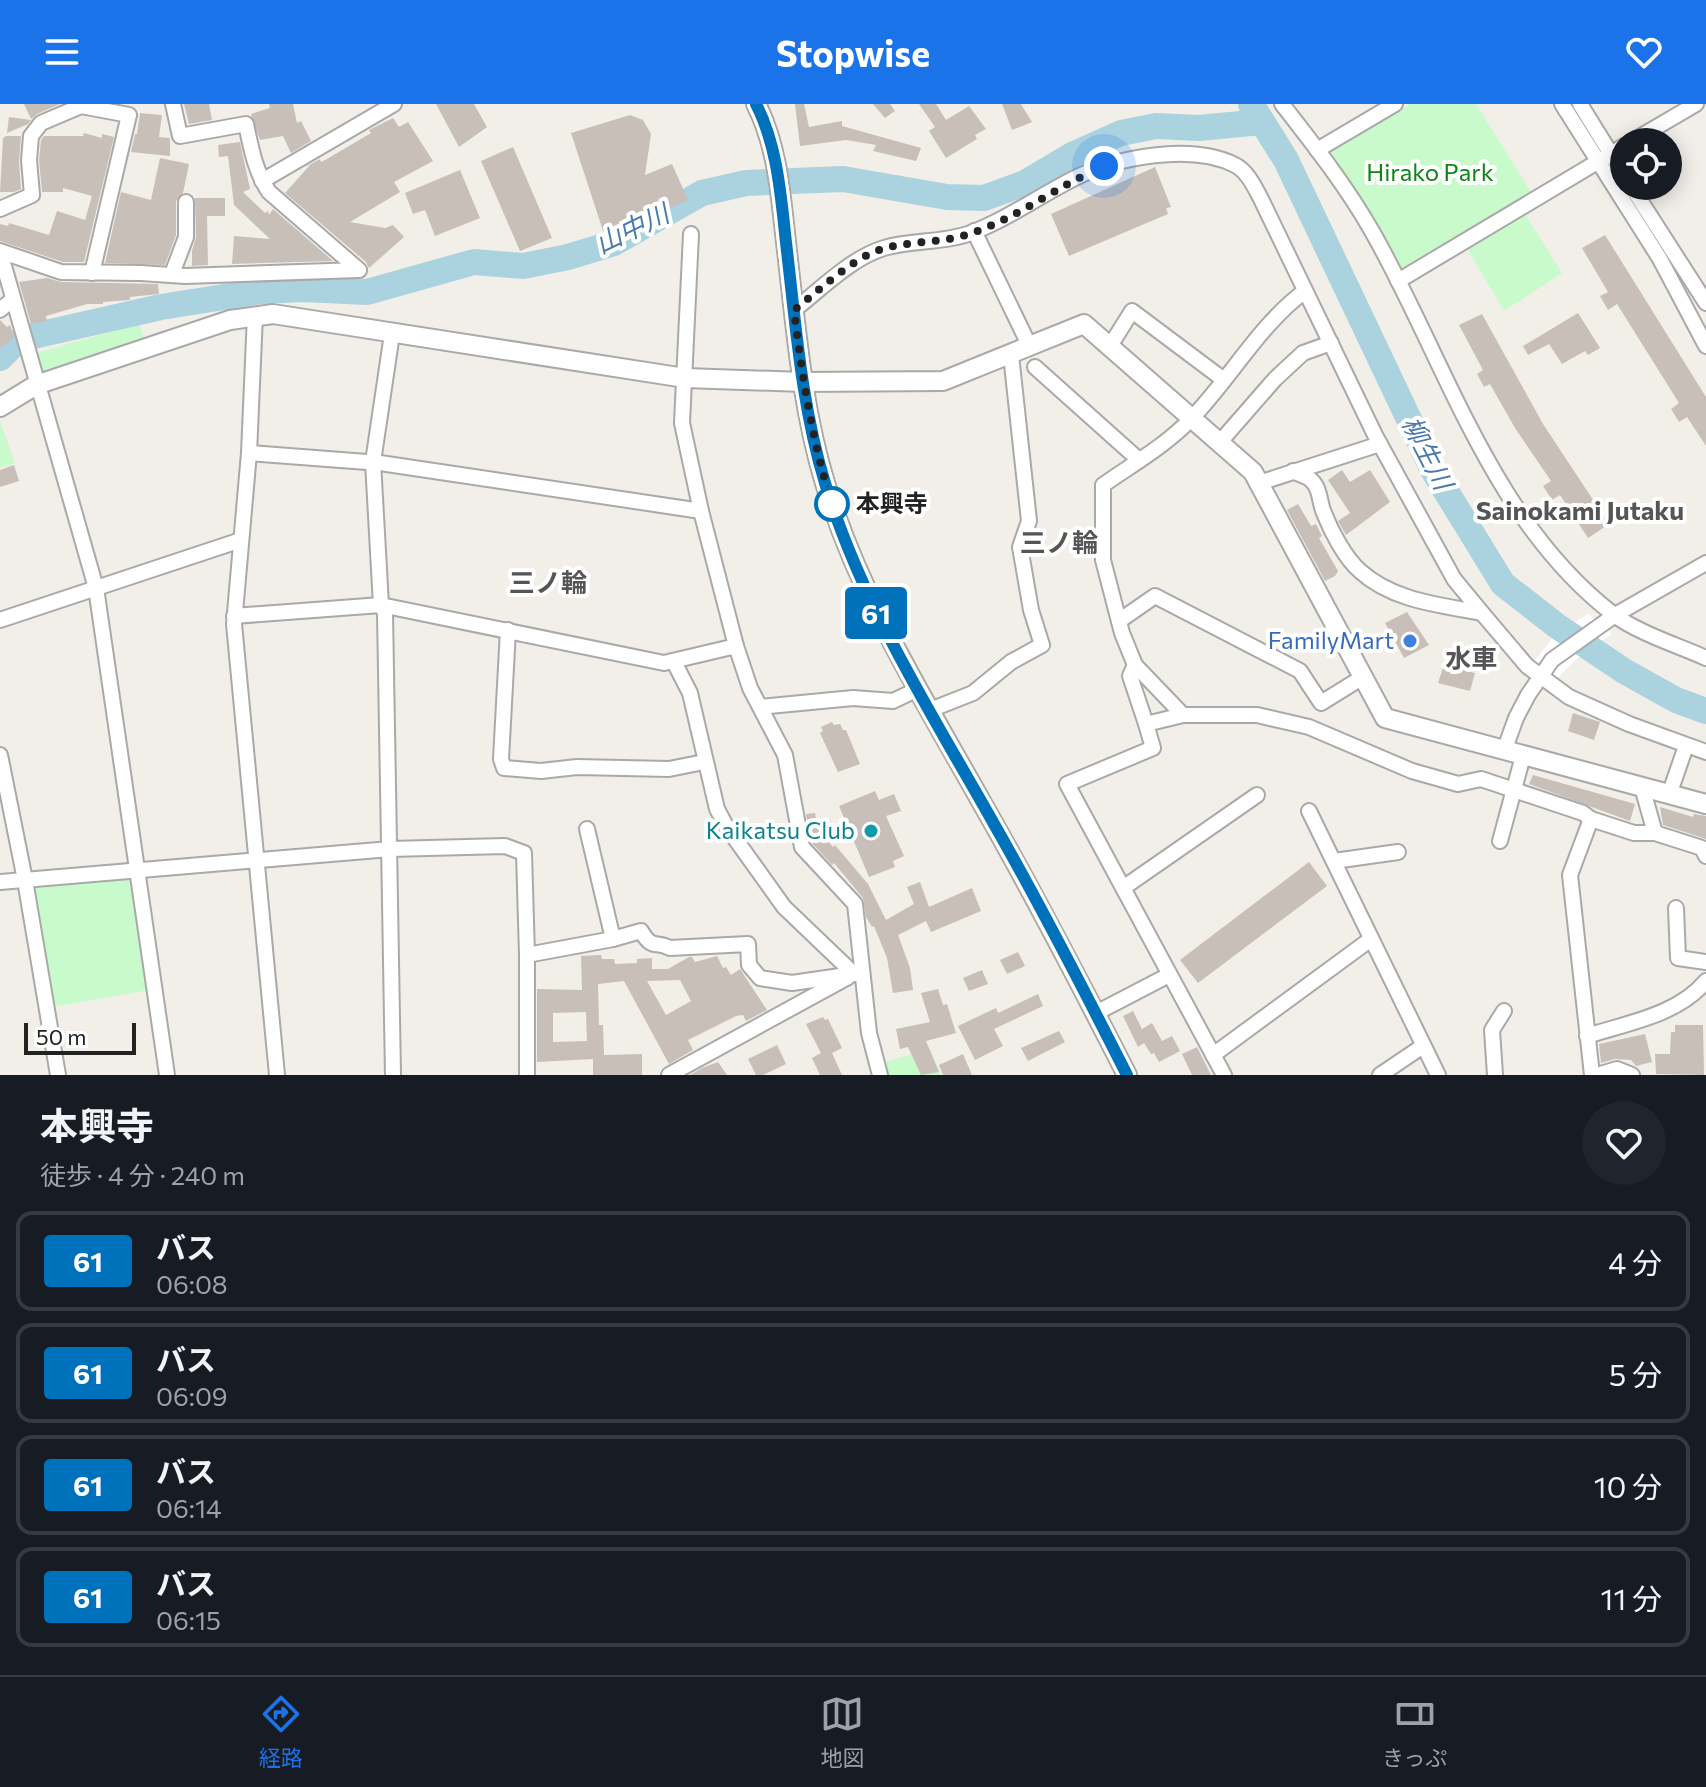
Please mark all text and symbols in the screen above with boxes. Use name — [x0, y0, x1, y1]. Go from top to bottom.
icon: menu — [40, 30, 84, 74]
text: Stopwise — [776, 30, 930, 74]
icon: heart — [1622, 30, 1666, 74]
map controls — [1610, 128, 1682, 200]
button: locate — [1610, 128, 1682, 200]
your location — [1084, 146, 1124, 186]
park label: Hirako Park — [1366, 157, 1494, 186]
water label: 山中川 — [589, 195, 676, 259]
water label: 柳生川 — [1397, 411, 1461, 497]
marker: 本興寺 — [815, 487, 849, 521]
place label: 本興寺 — [856, 488, 928, 517]
district label: Sainokami Jutaku — [1476, 494, 1684, 525]
district label: 三ノ輪 — [1020, 526, 1098, 557]
district label: 三ノ輪 — [509, 566, 587, 597]
line badge: 61 — [840, 587, 912, 639]
text: 61 — [861, 596, 891, 630]
place label: FamilyMart — [1268, 625, 1394, 654]
marker: FamilyMart — [1401, 632, 1419, 650]
district label: 水車 — [1445, 642, 1497, 673]
place label: Kaikatsu Club — [706, 815, 855, 844]
marker: Kaikatsu Club — [862, 822, 880, 840]
scale bar — [24, 1019, 136, 1055]
text: 50 m — [36, 1023, 86, 1050]
text: 本興寺 — [40, 1101, 154, 1148]
button: heart — [1582, 1101, 1666, 1185]
text: 徒歩 · 4 分 · 240 m — [40, 1159, 245, 1190]
text: バス — [156, 1228, 216, 1265]
text: 4 分 — [1608, 1243, 1662, 1280]
text: 61 — [73, 1244, 103, 1278]
text: 06:08 — [156, 1268, 228, 1299]
text: バス — [156, 1340, 216, 1377]
text: 5 分 — [1609, 1355, 1662, 1392]
text: 61 — [73, 1356, 103, 1390]
text: 06:09 — [156, 1380, 228, 1411]
text: バス — [156, 1452, 216, 1489]
text: 10 分 — [1594, 1467, 1662, 1504]
text: 61 — [73, 1468, 103, 1502]
text: 06:14 — [156, 1492, 222, 1523]
text: バス — [156, 1564, 216, 1601]
text: 11 分 — [1601, 1579, 1662, 1616]
text: 61 — [73, 1580, 103, 1614]
text: 06:15 — [156, 1604, 221, 1635]
tab: 経路 — [259, 1692, 303, 1772]
tab: 地図 — [820, 1692, 864, 1772]
tab: きっぷ — [1382, 1692, 1447, 1772]

